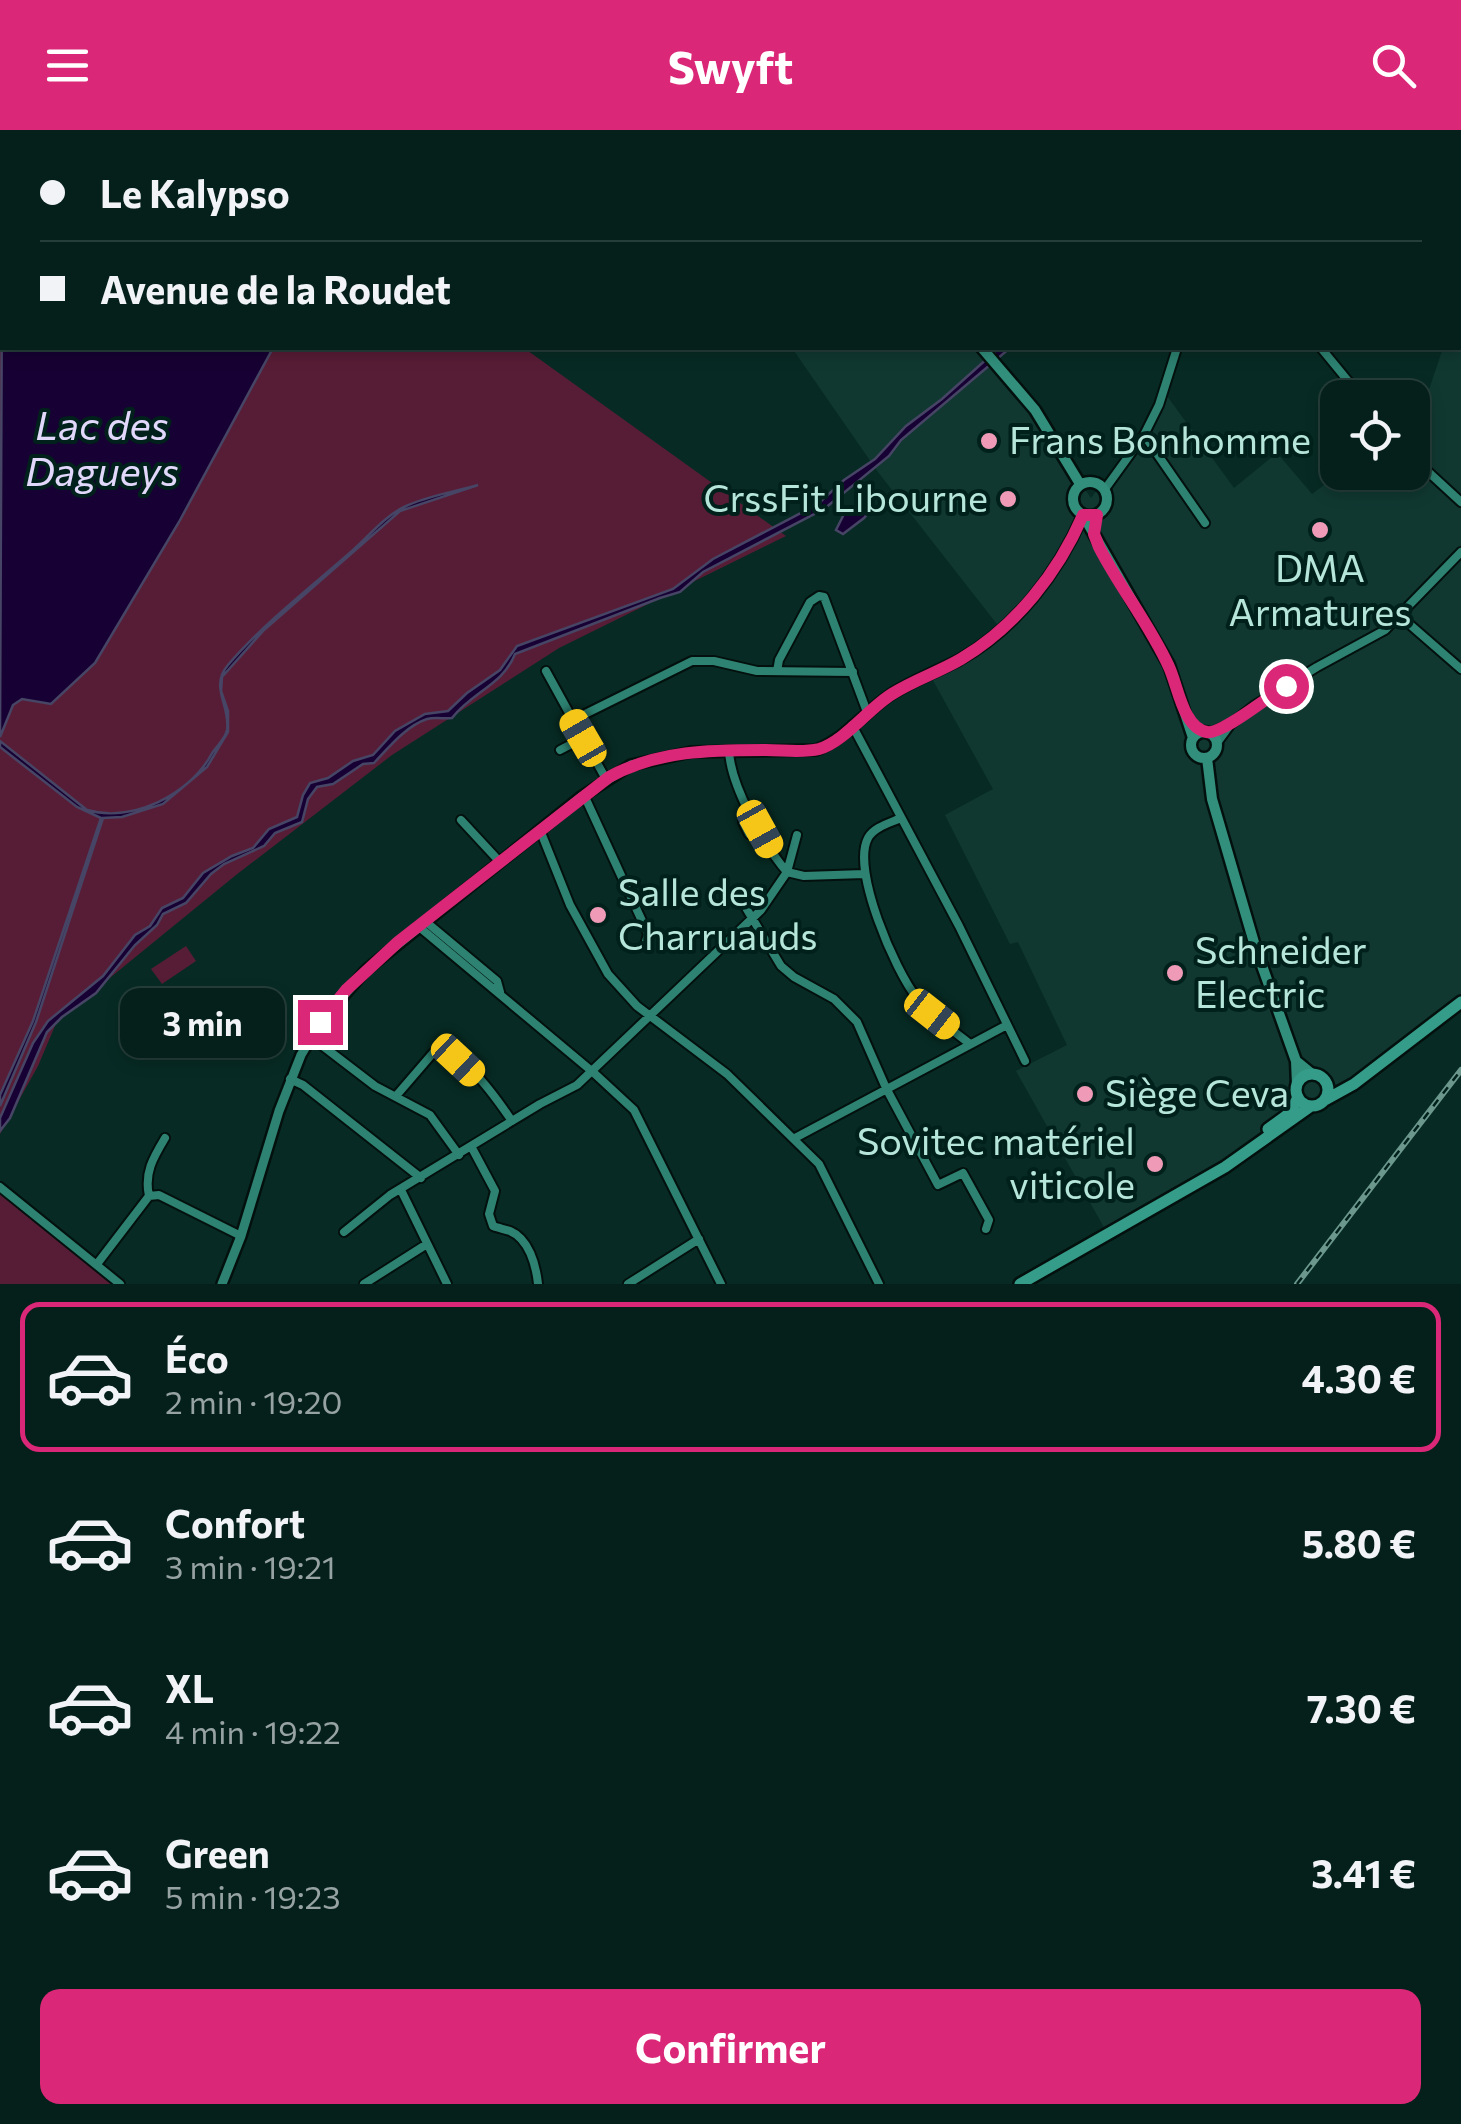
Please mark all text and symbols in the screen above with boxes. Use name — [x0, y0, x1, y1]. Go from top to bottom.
icon: menu — [40, 38, 95, 93]
text: Swyft — [668, 38, 793, 93]
icon: search — [1366, 38, 1421, 93]
text: Le Kalypso — [100, 169, 290, 216]
text: Avenue de la Roudet — [100, 265, 451, 312]
map controls — [1320, 380, 1430, 490]
button: locate — [1320, 380, 1430, 490]
water label: Lac des Dagueys — [25, 399, 179, 494]
place label: Frans Bonhomme — [1009, 415, 1311, 462]
marker: Frans Bonhomme — [978, 430, 1000, 452]
place label: CrssFit Libourne — [704, 473, 988, 520]
marker: CrssFit Libourne — [997, 488, 1019, 510]
marker: DMA Armatures — [1309, 519, 1331, 541]
place label: DMA Armatures — [1228, 543, 1412, 634]
route start — [1264, 664, 1309, 709]
car — [555, 705, 611, 771]
car — [732, 795, 788, 863]
place label: Salle des Charruauds — [618, 867, 818, 958]
marker: Salle des Charruauds — [587, 904, 609, 926]
place label: Schneider Electric — [1195, 925, 1367, 1016]
marker: Schneider Electric — [1164, 962, 1186, 984]
car — [899, 984, 965, 1044]
callout: 3 min — [120, 987, 285, 1057]
route end — [298, 1000, 343, 1045]
text: 3 min — [162, 1003, 243, 1043]
car — [426, 1029, 490, 1091]
place label: Siège Ceva — [1105, 1068, 1289, 1115]
marker: Siège Ceva — [1074, 1083, 1096, 1105]
place label: Sovitec matériel viticole — [857, 1116, 1135, 1207]
marker: Sovitec matériel viticole — [1144, 1153, 1166, 1175]
icon: car — [45, 1332, 135, 1422]
text: Éco — [165, 1334, 229, 1381]
text: 4.30 € — [1301, 1354, 1416, 1401]
text: 2 min · 19:20 — [165, 1381, 342, 1421]
icon: car — [45, 1497, 135, 1587]
text: Confort — [165, 1499, 305, 1546]
text: 5.80 € — [1302, 1519, 1416, 1566]
text: 3 min · 19:21 — [165, 1546, 336, 1586]
icon: car — [45, 1662, 135, 1752]
text: XL — [165, 1664, 214, 1711]
text: 7.30 € — [1307, 1684, 1416, 1731]
text: 4 min · 19:22 — [165, 1711, 341, 1751]
icon: car — [45, 1827, 135, 1917]
text: Green — [165, 1829, 270, 1876]
text: 3.41 € — [1311, 1849, 1416, 1896]
text: 5 min · 19:23 — [165, 1876, 340, 1916]
button: Confirmer — [40, 1989, 1421, 2104]

